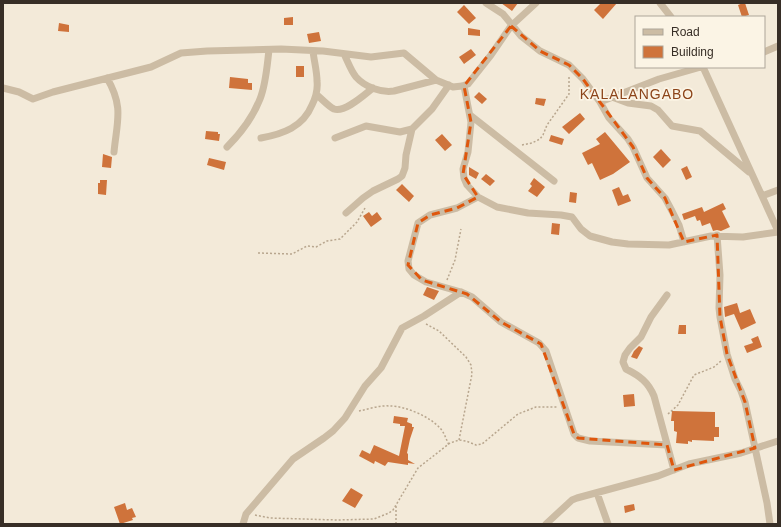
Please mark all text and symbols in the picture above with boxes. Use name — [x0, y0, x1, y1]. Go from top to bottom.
legend — [635, 16, 765, 68]
text: Road — [671, 25, 700, 39]
text: Building — [671, 45, 714, 59]
district label: KALALANGABO — [580, 86, 694, 102]

